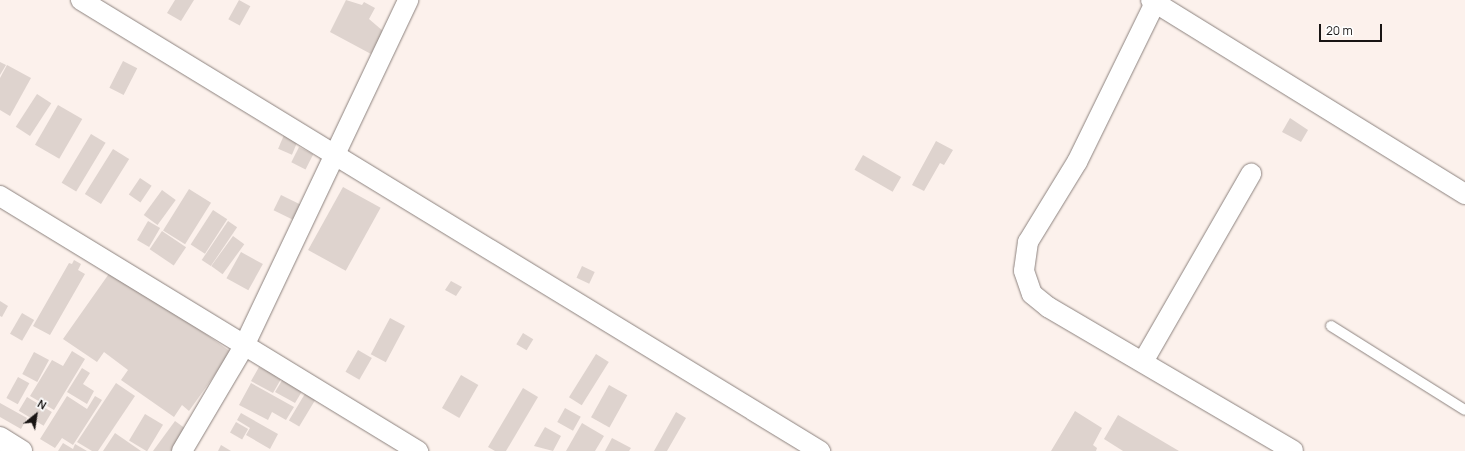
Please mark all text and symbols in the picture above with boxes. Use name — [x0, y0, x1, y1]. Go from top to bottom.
scale bar — [1321, 16, 1384, 42]
text: 20 m — [1326, 22, 1353, 39]
north arrow — [16, 395, 56, 435]
text: N — [35, 396, 49, 413]

